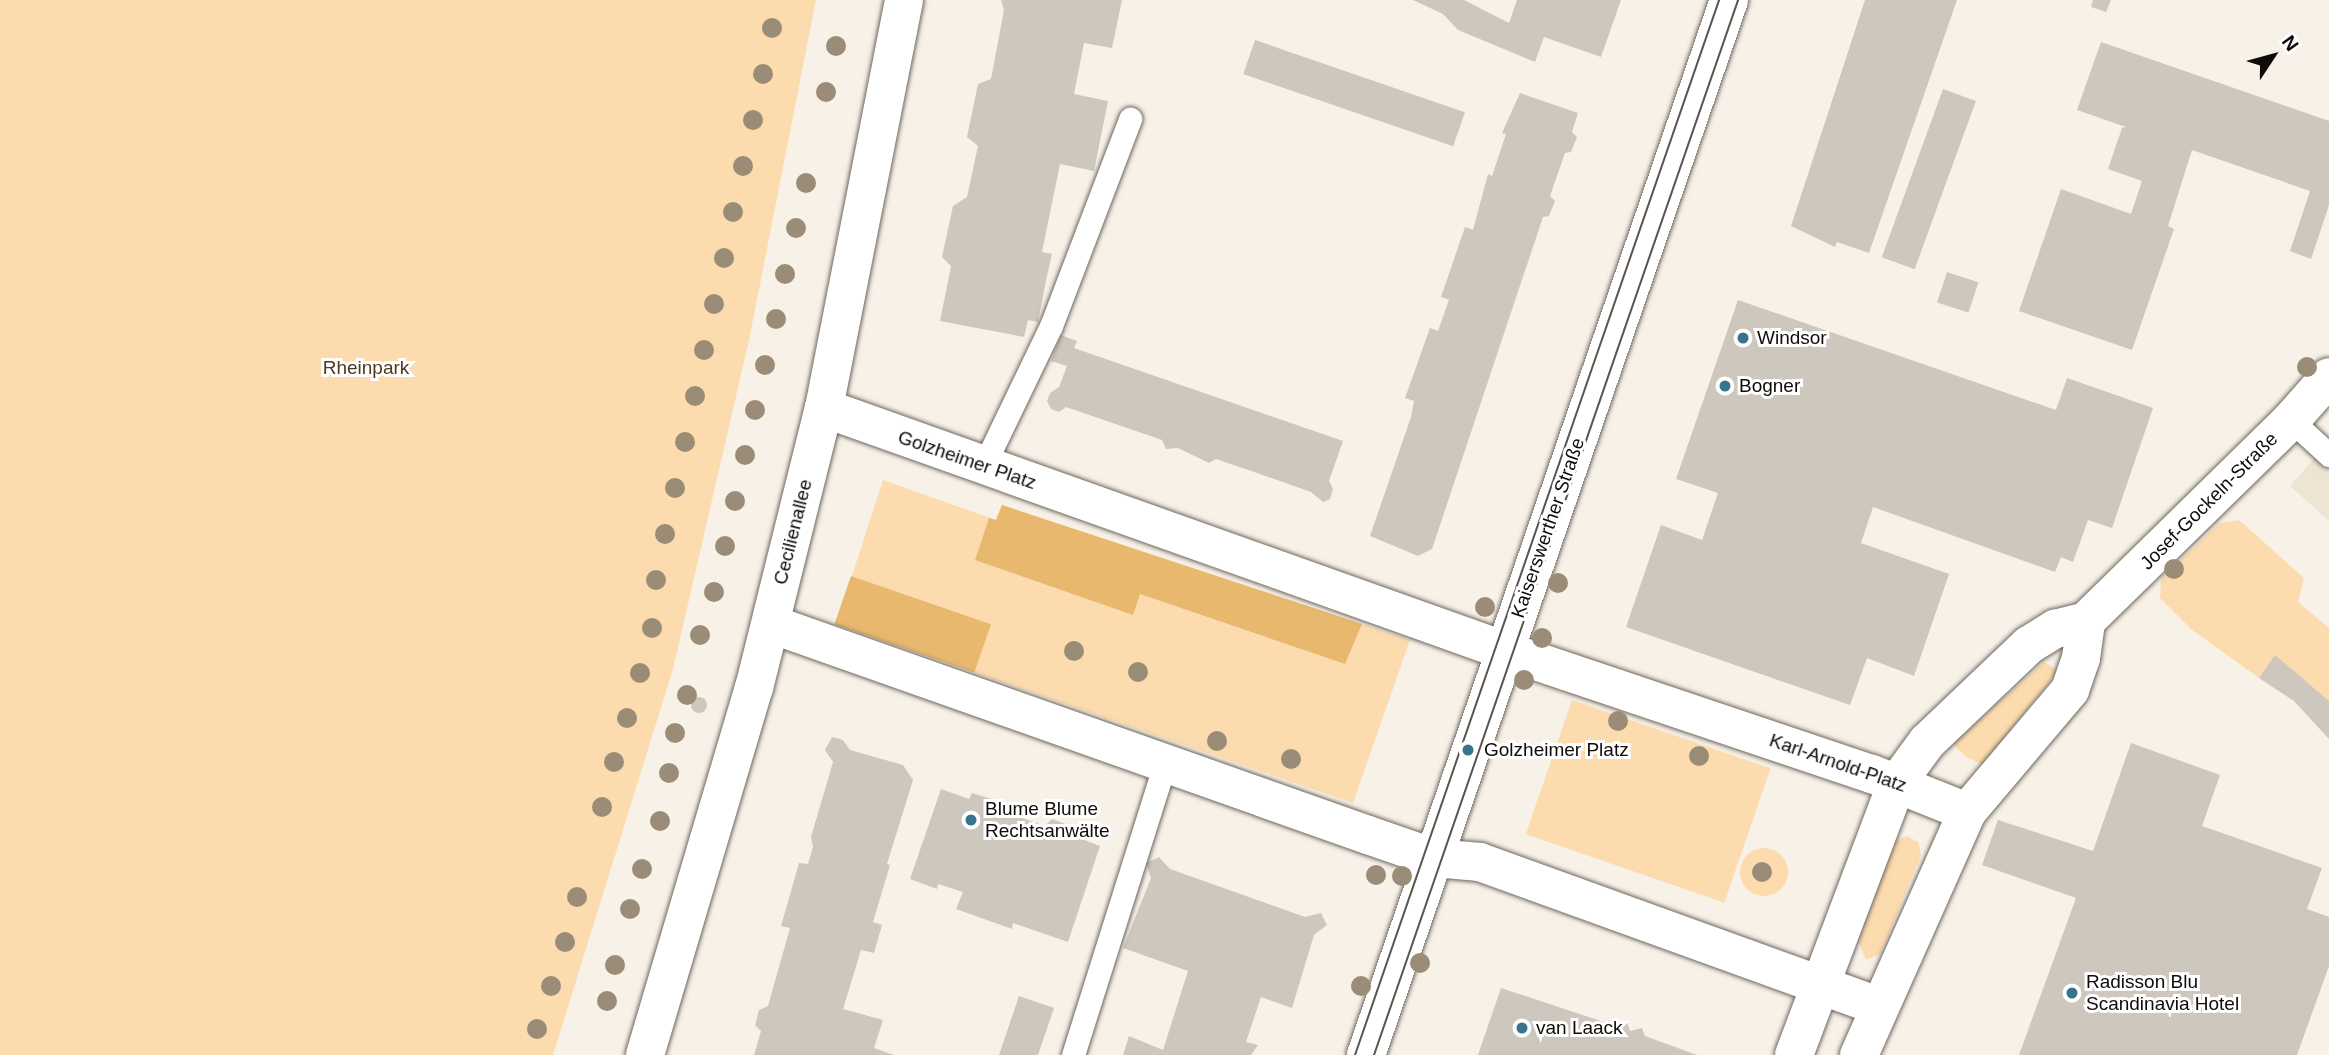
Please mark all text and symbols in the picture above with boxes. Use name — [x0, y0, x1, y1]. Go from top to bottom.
north arrow — [2238, 21, 2308, 91]
text: N — [2278, 32, 2303, 55]
place label: Windsor — [1757, 327, 1827, 349]
marker: Windsor — [1735, 330, 1751, 346]
park label: Rheinpark — [323, 357, 409, 379]
place label: Bogner — [1739, 375, 1800, 397]
marker: Bogner — [1717, 378, 1733, 394]
street label: Golzheimer Platz — [895, 426, 1039, 494]
street label: Josef-Gockeln-Straße — [2136, 428, 2282, 574]
street label: Kaiserswerther Straße — [1506, 435, 1590, 621]
street label: Cecilienallee — [769, 477, 817, 587]
street label: Karl-Arnold-Platz — [1766, 729, 1910, 797]
place label: Golzheimer Platz — [1484, 739, 1629, 761]
marker: Golzheimer Platz — [1458, 740, 1478, 760]
place label: Blume Blume Rechtsanwälte — [985, 798, 1110, 842]
marker: Blume Blume Rechtsanwälte — [963, 812, 979, 828]
place label: Radisson Blu Scandinavia Hotel — [2086, 971, 2239, 1015]
marker: Radisson Blu Scandinavia Hotel — [2064, 985, 2080, 1001]
place label: van Laack — [1536, 1017, 1623, 1039]
marker: van Laack — [1514, 1020, 1530, 1036]

